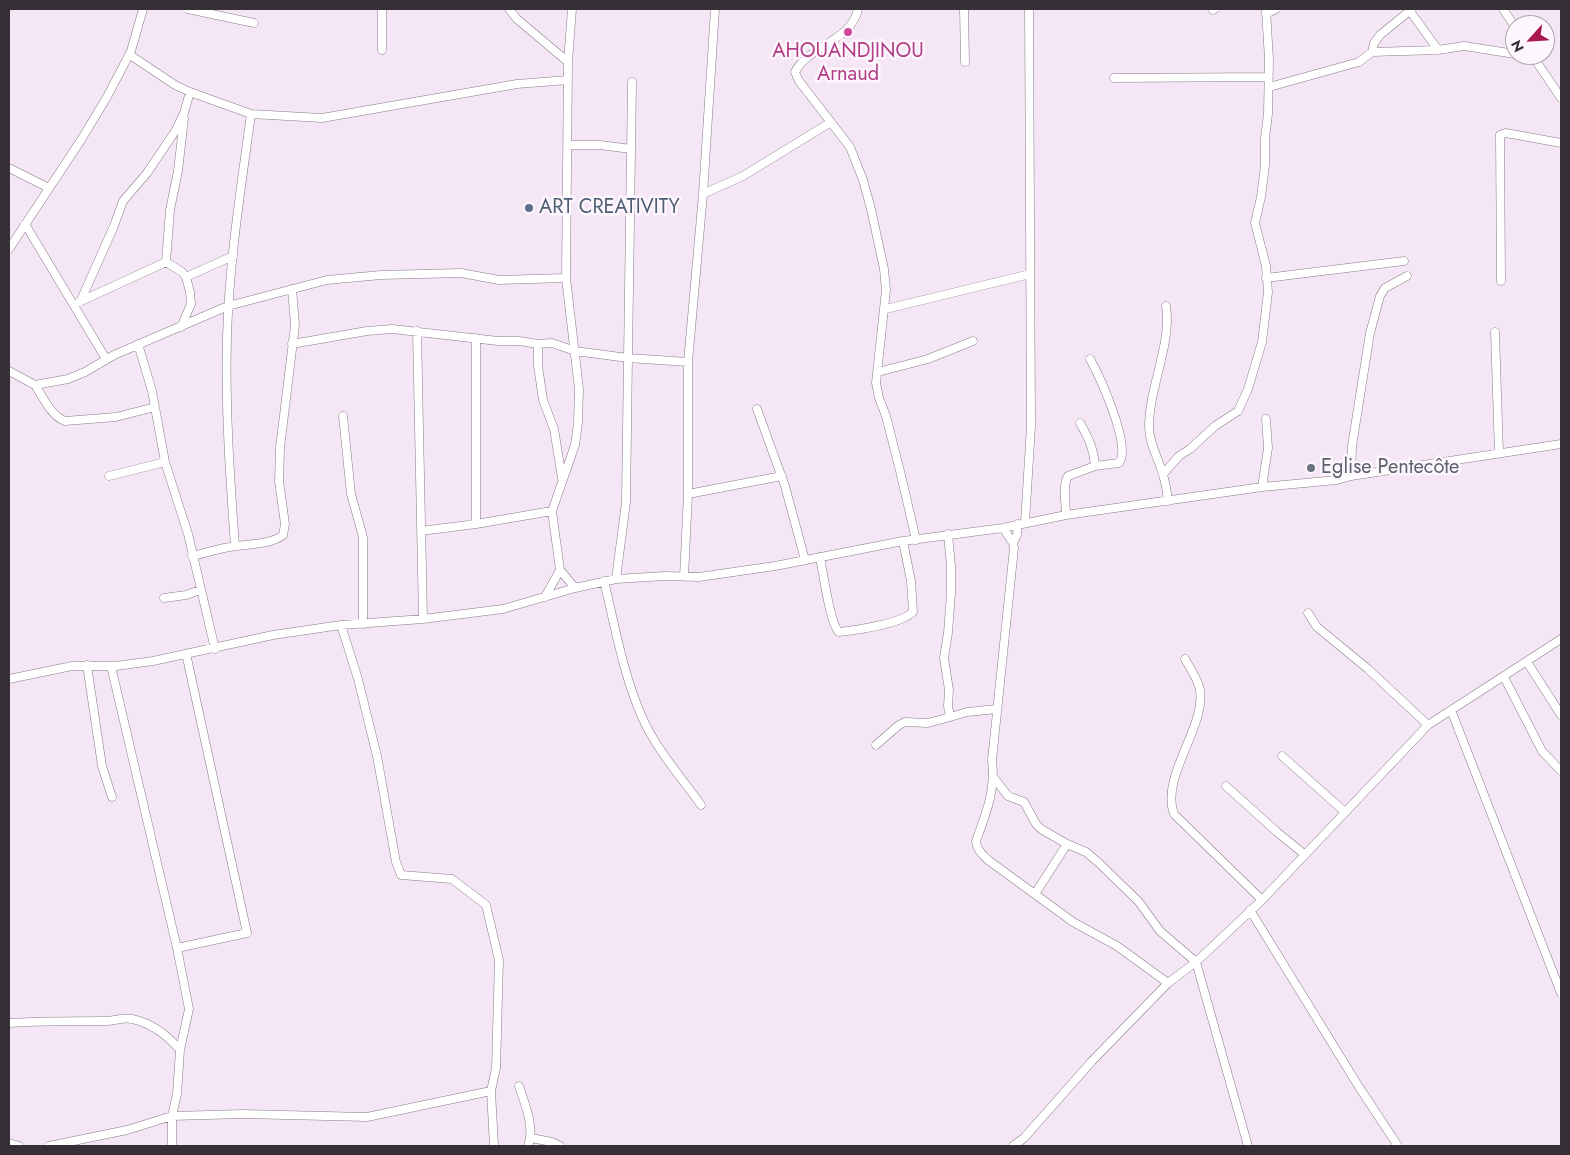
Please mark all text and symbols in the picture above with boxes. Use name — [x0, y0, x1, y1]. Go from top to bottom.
north arrow — [1505, 15, 1555, 65]
marker: AHOUANDJINOU Arnaud — [842, 26, 854, 38]
text: N — [1506, 37, 1529, 56]
place label: AHOUANDJINOU Arnaud — [772, 40, 924, 87]
place label: ART CREATIVITY — [539, 196, 680, 220]
marker: ART CREATIVITY — [523, 202, 535, 214]
place label: Eglise Pentecôte — [1321, 456, 1459, 480]
marker: Eglise Pentecôte — [1305, 462, 1317, 474]

